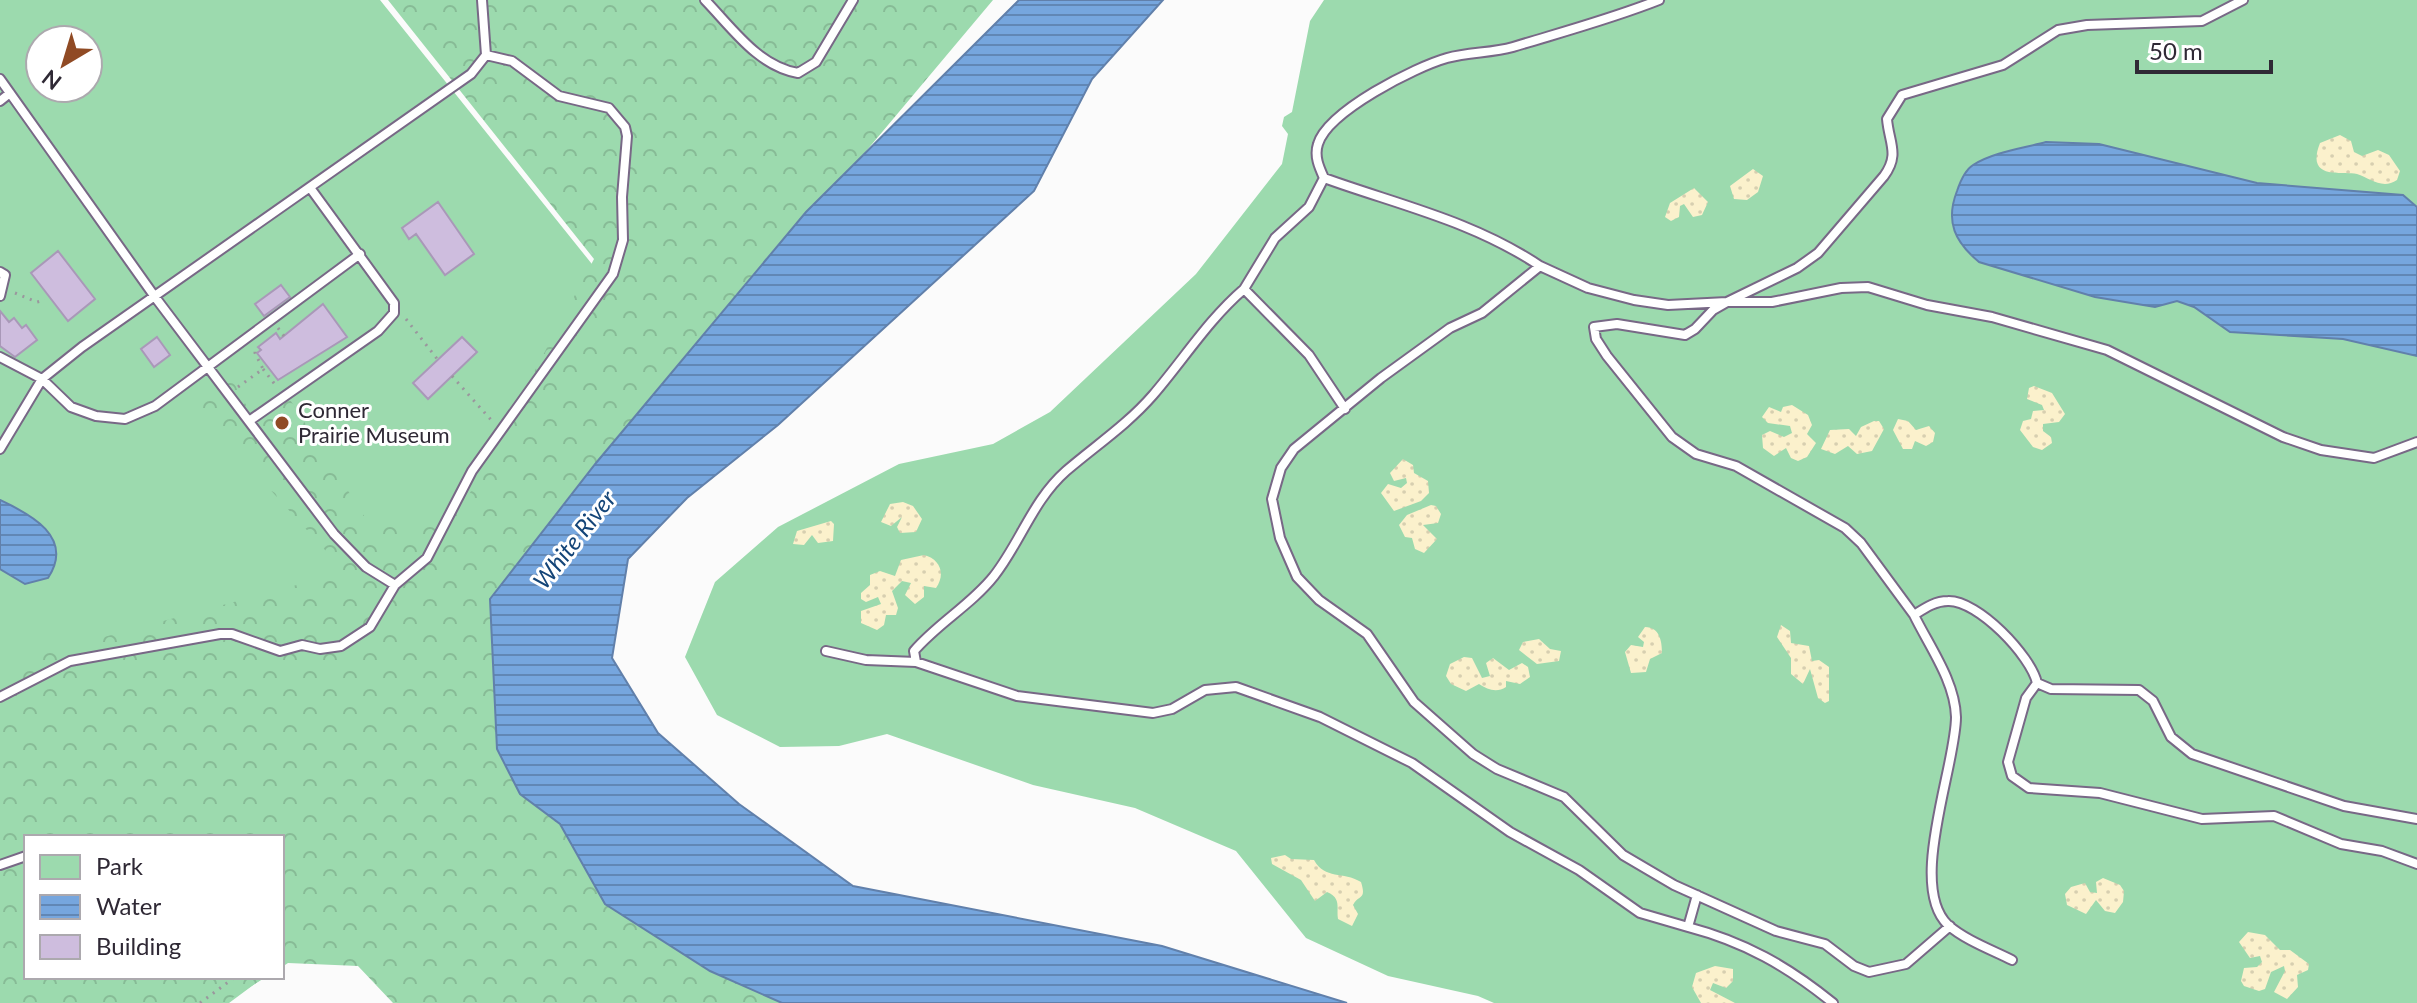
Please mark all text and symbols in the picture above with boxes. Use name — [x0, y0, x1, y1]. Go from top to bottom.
north arrow — [24, 24, 104, 104]
scale bar — [2137, 24, 2271, 74]
text: 50 m — [2149, 36, 2203, 65]
text: N — [36, 64, 66, 96]
place label: Conner Prairie Museum — [298, 396, 450, 448]
marker: Conner Prairie Museum — [273, 414, 291, 432]
water label: White River — [526, 484, 622, 594]
legend — [24, 835, 284, 979]
text: Park — [96, 851, 144, 880]
text: Water — [96, 891, 161, 920]
text: Building — [96, 931, 181, 960]

